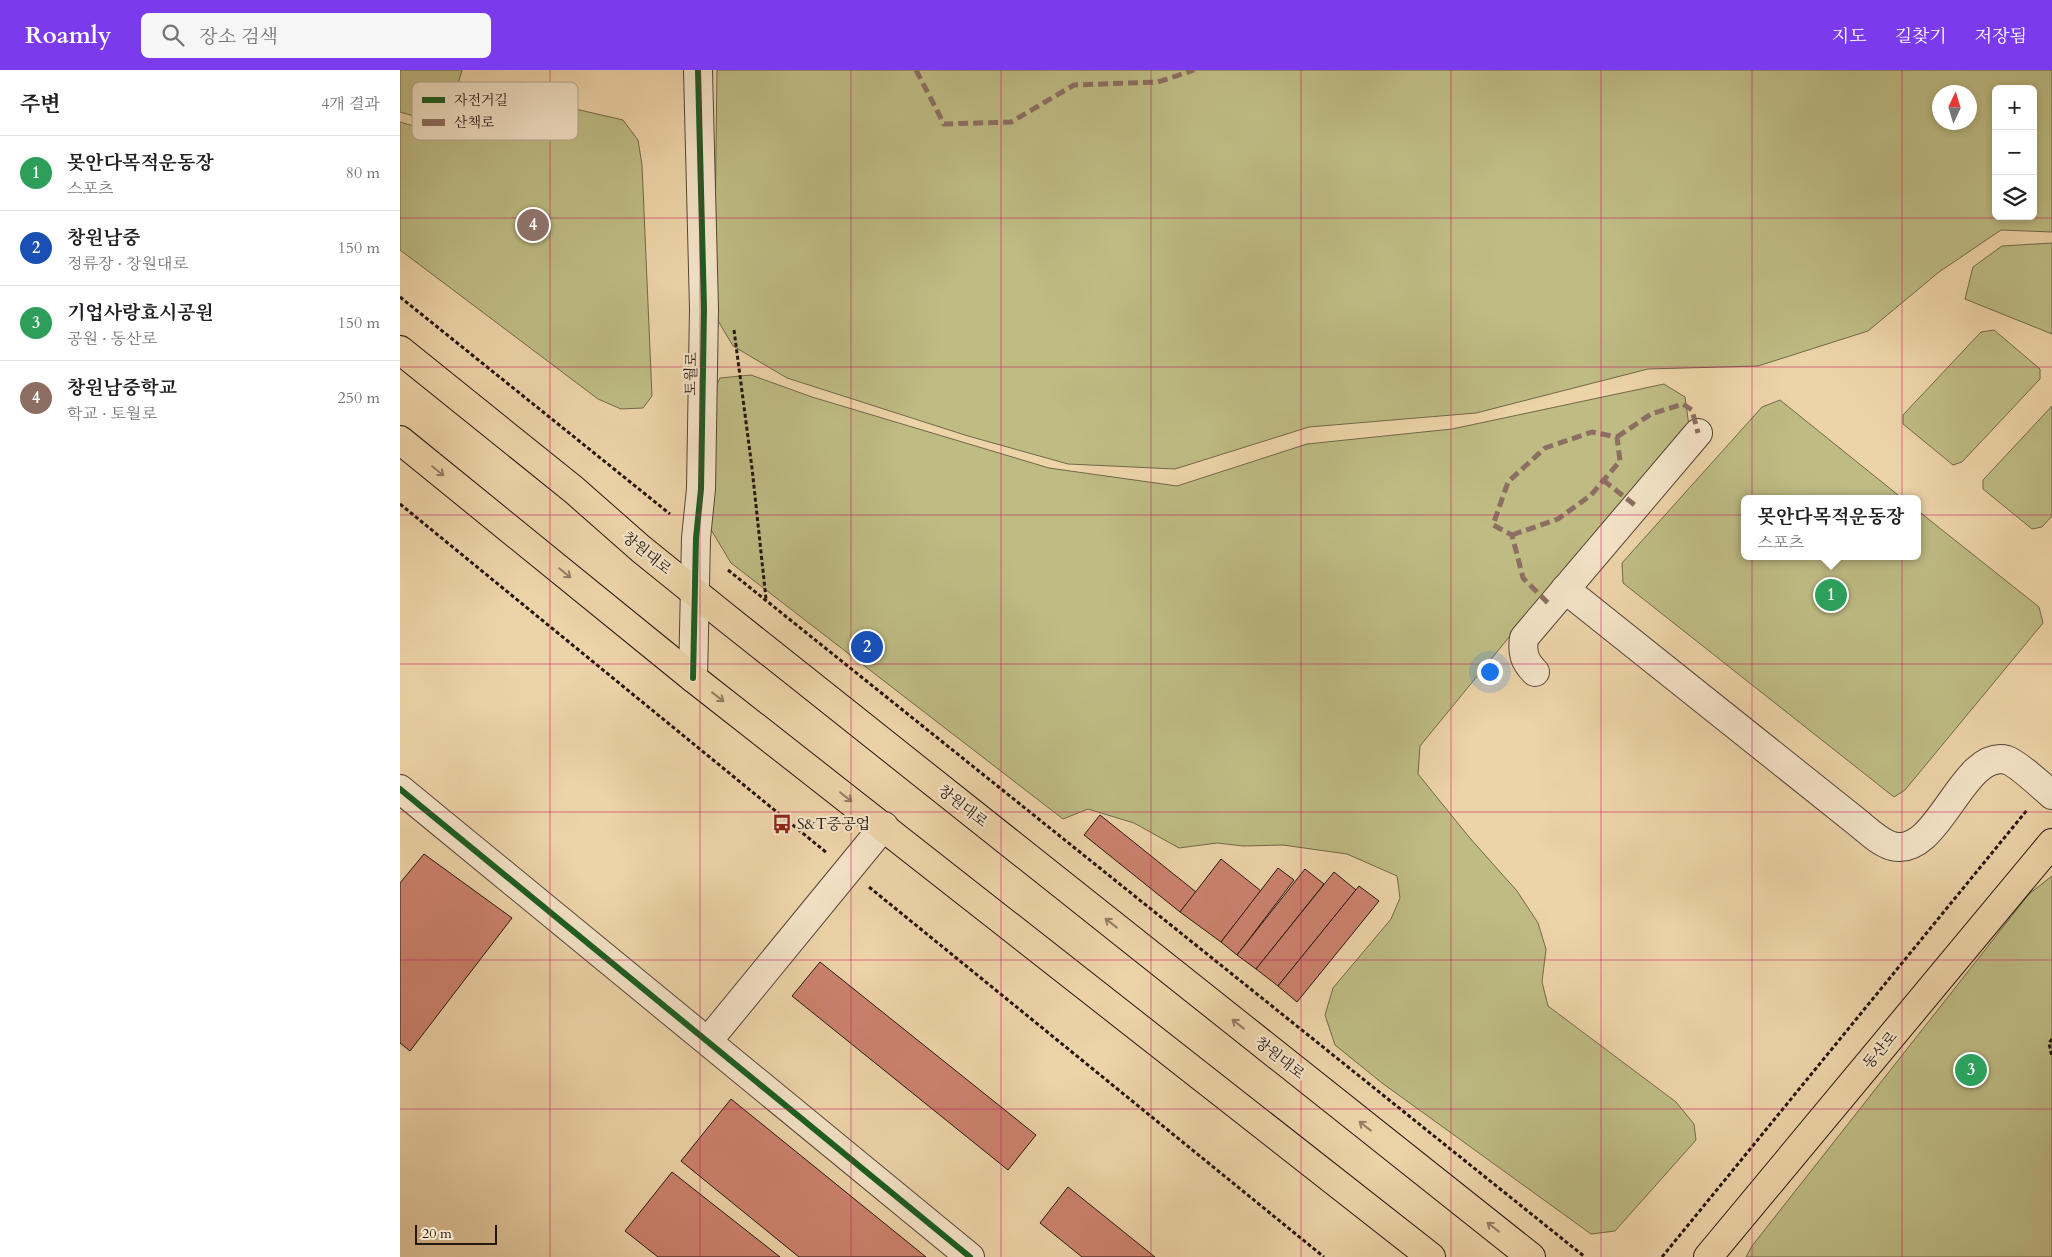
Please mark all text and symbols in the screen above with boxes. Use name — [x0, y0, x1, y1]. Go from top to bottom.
search box — [141, 13, 491, 58]
text: Roamly — [25, 19, 111, 52]
icon: search — [159, 21, 187, 49]
text: 장소 검색 — [199, 24, 278, 50]
text: 지도 — [1832, 24, 1867, 49]
text: 길찾기 — [1895, 24, 1947, 49]
text: 저장됨 — [1975, 24, 2027, 49]
legend — [412, 82, 578, 140]
north arrow — [1932, 85, 1977, 130]
map controls — [1992, 85, 2037, 220]
button: + — [1992, 85, 2037, 130]
text: 주변 — [20, 90, 61, 119]
text: 자전거길 — [454, 91, 508, 110]
text: 4개 결과 — [321, 93, 380, 115]
text: 산책로 — [454, 113, 495, 132]
button: − — [1992, 130, 2037, 175]
text: 못안다목적운동장 — [67, 150, 214, 176]
text: 1 — [32, 162, 40, 184]
text: 80 m — [346, 162, 380, 184]
button: layers — [1992, 175, 2037, 220]
text: 스포츠 — [67, 178, 113, 200]
pin: 4 — [517, 206, 549, 244]
text: 창원남중 — [67, 225, 140, 251]
text: 2 — [32, 237, 40, 259]
text: 150 m — [338, 237, 380, 259]
text: 정류장 · 창원대로 — [67, 253, 188, 275]
text: 기업사랑효시공원 — [67, 300, 214, 326]
text: 3 — [32, 312, 40, 334]
text: 150 m — [338, 312, 380, 334]
text: 공원 · 동산로 — [67, 328, 157, 350]
street label: 토월로 — [681, 352, 701, 396]
text: 창원남중학교 — [67, 375, 177, 401]
text: 4 — [32, 387, 40, 409]
text: 250 m — [338, 387, 380, 409]
text: 학교 · 토월로 — [67, 403, 157, 425]
one-way arrow — [431, 465, 444, 476]
popup — [1741, 495, 1921, 560]
text: 못안다목적운동장 — [1758, 504, 1904, 530]
street label: 창원대로 — [618, 527, 676, 579]
text: 스포츠 — [1758, 532, 1804, 554]
one-way arrow — [558, 567, 571, 578]
pin: 1 — [1815, 576, 1847, 614]
pin: 2 — [851, 628, 883, 666]
your location — [1477, 659, 1503, 685]
one-way arrow — [711, 691, 724, 702]
street label: 창원대로 — [934, 780, 992, 832]
one-way arrow — [839, 791, 852, 802]
bus stop icon: S&T중공업 — [771, 813, 793, 835]
place label: S&T중공업 — [797, 814, 870, 834]
one-way arrow — [1105, 918, 1118, 929]
one-way arrow — [1232, 1019, 1245, 1030]
street label: 동산로 — [1858, 1027, 1902, 1073]
street label: 창원대로 — [1251, 1032, 1309, 1084]
pin: 3 — [1955, 1051, 1987, 1089]
one-way arrow — [1359, 1120, 1372, 1131]
one-way arrow — [1486, 1221, 1499, 1232]
scale bar — [415, 1222, 498, 1245]
text: 20 m — [422, 1224, 452, 1243]

